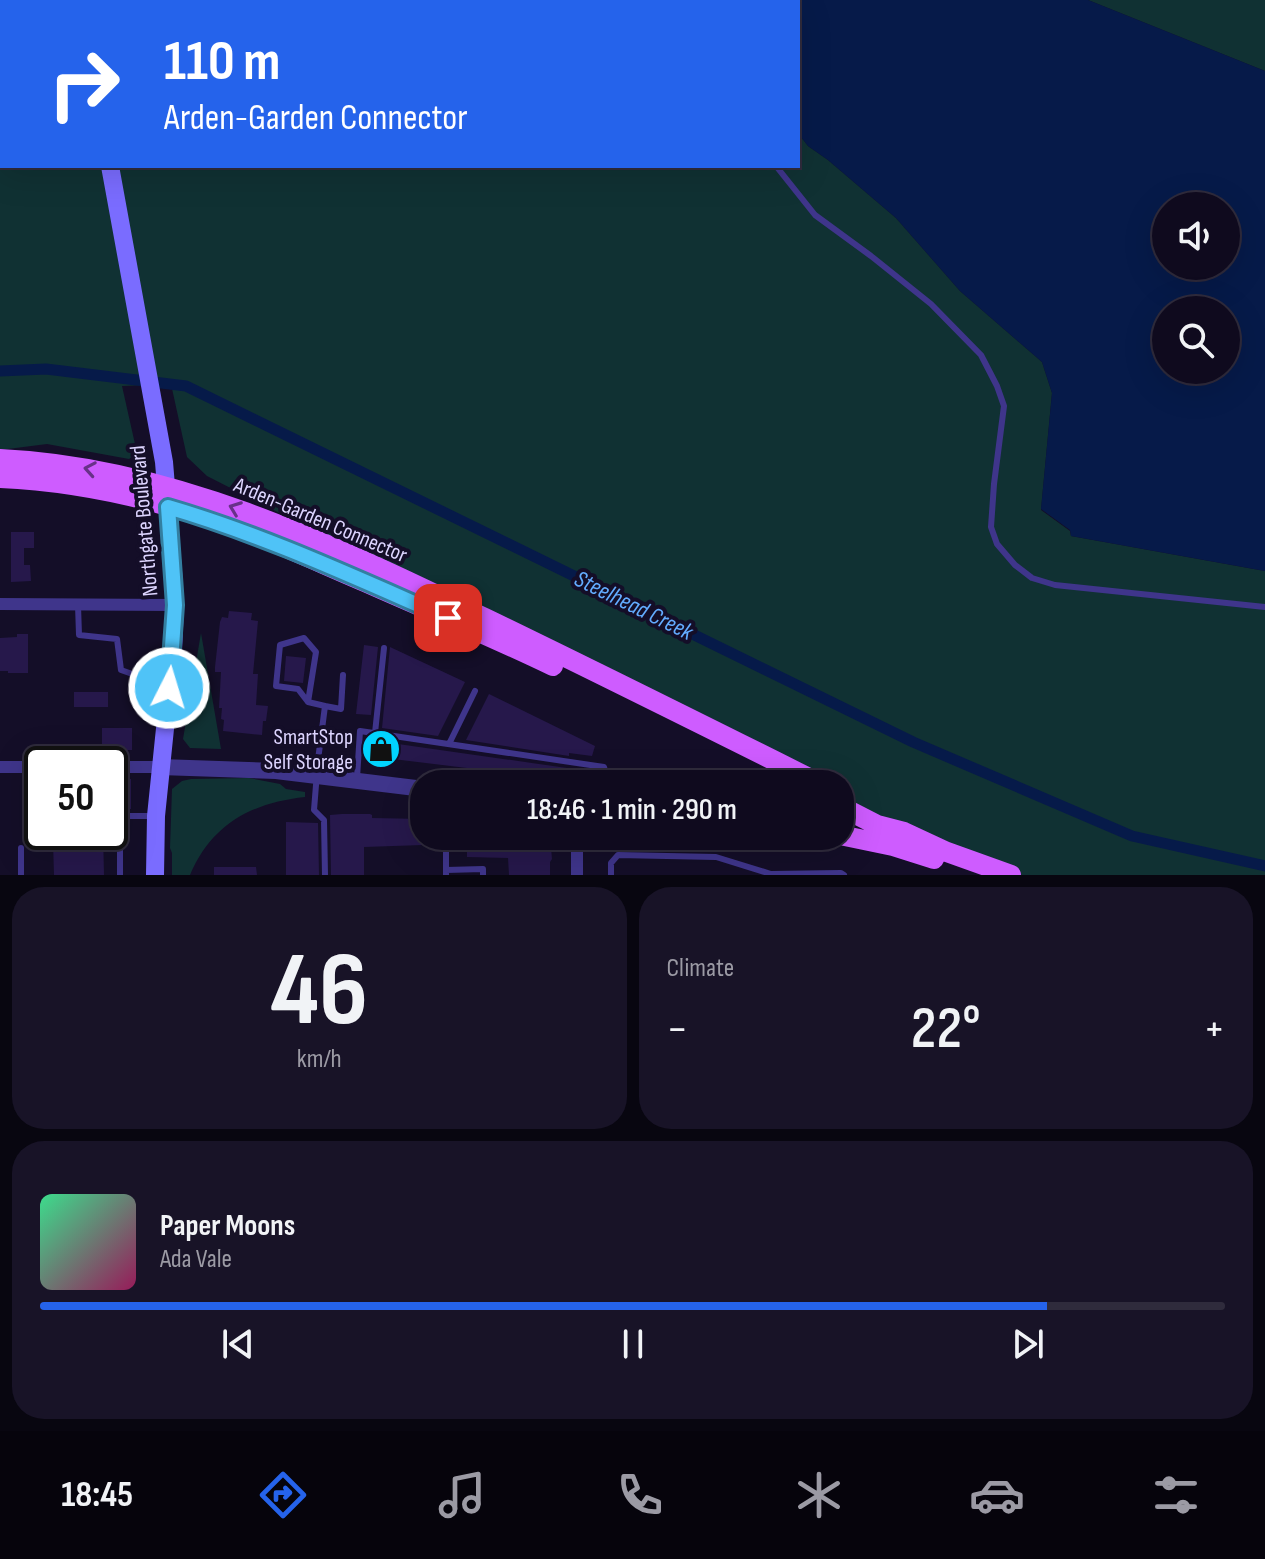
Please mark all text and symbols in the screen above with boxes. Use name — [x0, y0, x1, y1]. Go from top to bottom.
text: 110 m — [164, 29, 280, 96]
icon: right — [32, 32, 136, 136]
text: Arden-Garden Connector — [164, 97, 468, 140]
map controls — [1152, 192, 1240, 384]
button: sound — [1152, 192, 1240, 280]
button: search — [1152, 296, 1240, 384]
street label: Northgate Boulevard — [124, 444, 165, 598]
one-way arrow — [83, 462, 97, 479]
street label: Arden-Garden Connector — [229, 471, 411, 569]
one-way arrow — [228, 501, 242, 518]
water label: Steelhead Creek — [570, 564, 699, 647]
pin — [414, 584, 482, 652]
icon: arrive — [426, 596, 470, 640]
position arrow — [127, 646, 211, 730]
place label: SmartStop Self Storage — [264, 724, 353, 776]
shop icon: SmartStop Self Storage — [360, 728, 402, 770]
speed limit sign: 50 — [24, 746, 128, 850]
text: 18:46 · 1 min · 290 m — [527, 792, 737, 828]
text: 46 — [271, 929, 368, 1054]
text: Climate — [667, 953, 734, 984]
text: 22° — [911, 993, 981, 1065]
text: − — [667, 1003, 688, 1056]
text: + — [1203, 1003, 1225, 1056]
text: km/h — [297, 1044, 342, 1075]
text: Paper Moons — [160, 1208, 295, 1244]
text: Ada Vale — [160, 1244, 232, 1275]
icon: previous — [216, 1322, 260, 1366]
icon: pause — [611, 1322, 655, 1366]
icon: next — [1006, 1322, 1050, 1366]
icon: directions — [255, 1467, 311, 1523]
icon: music — [434, 1467, 490, 1523]
icon: phone — [612, 1467, 668, 1523]
icon: climate — [791, 1467, 847, 1523]
icon: car — [969, 1467, 1025, 1523]
icon: filters — [1148, 1467, 1204, 1523]
text: 18:45 — [61, 1474, 133, 1517]

